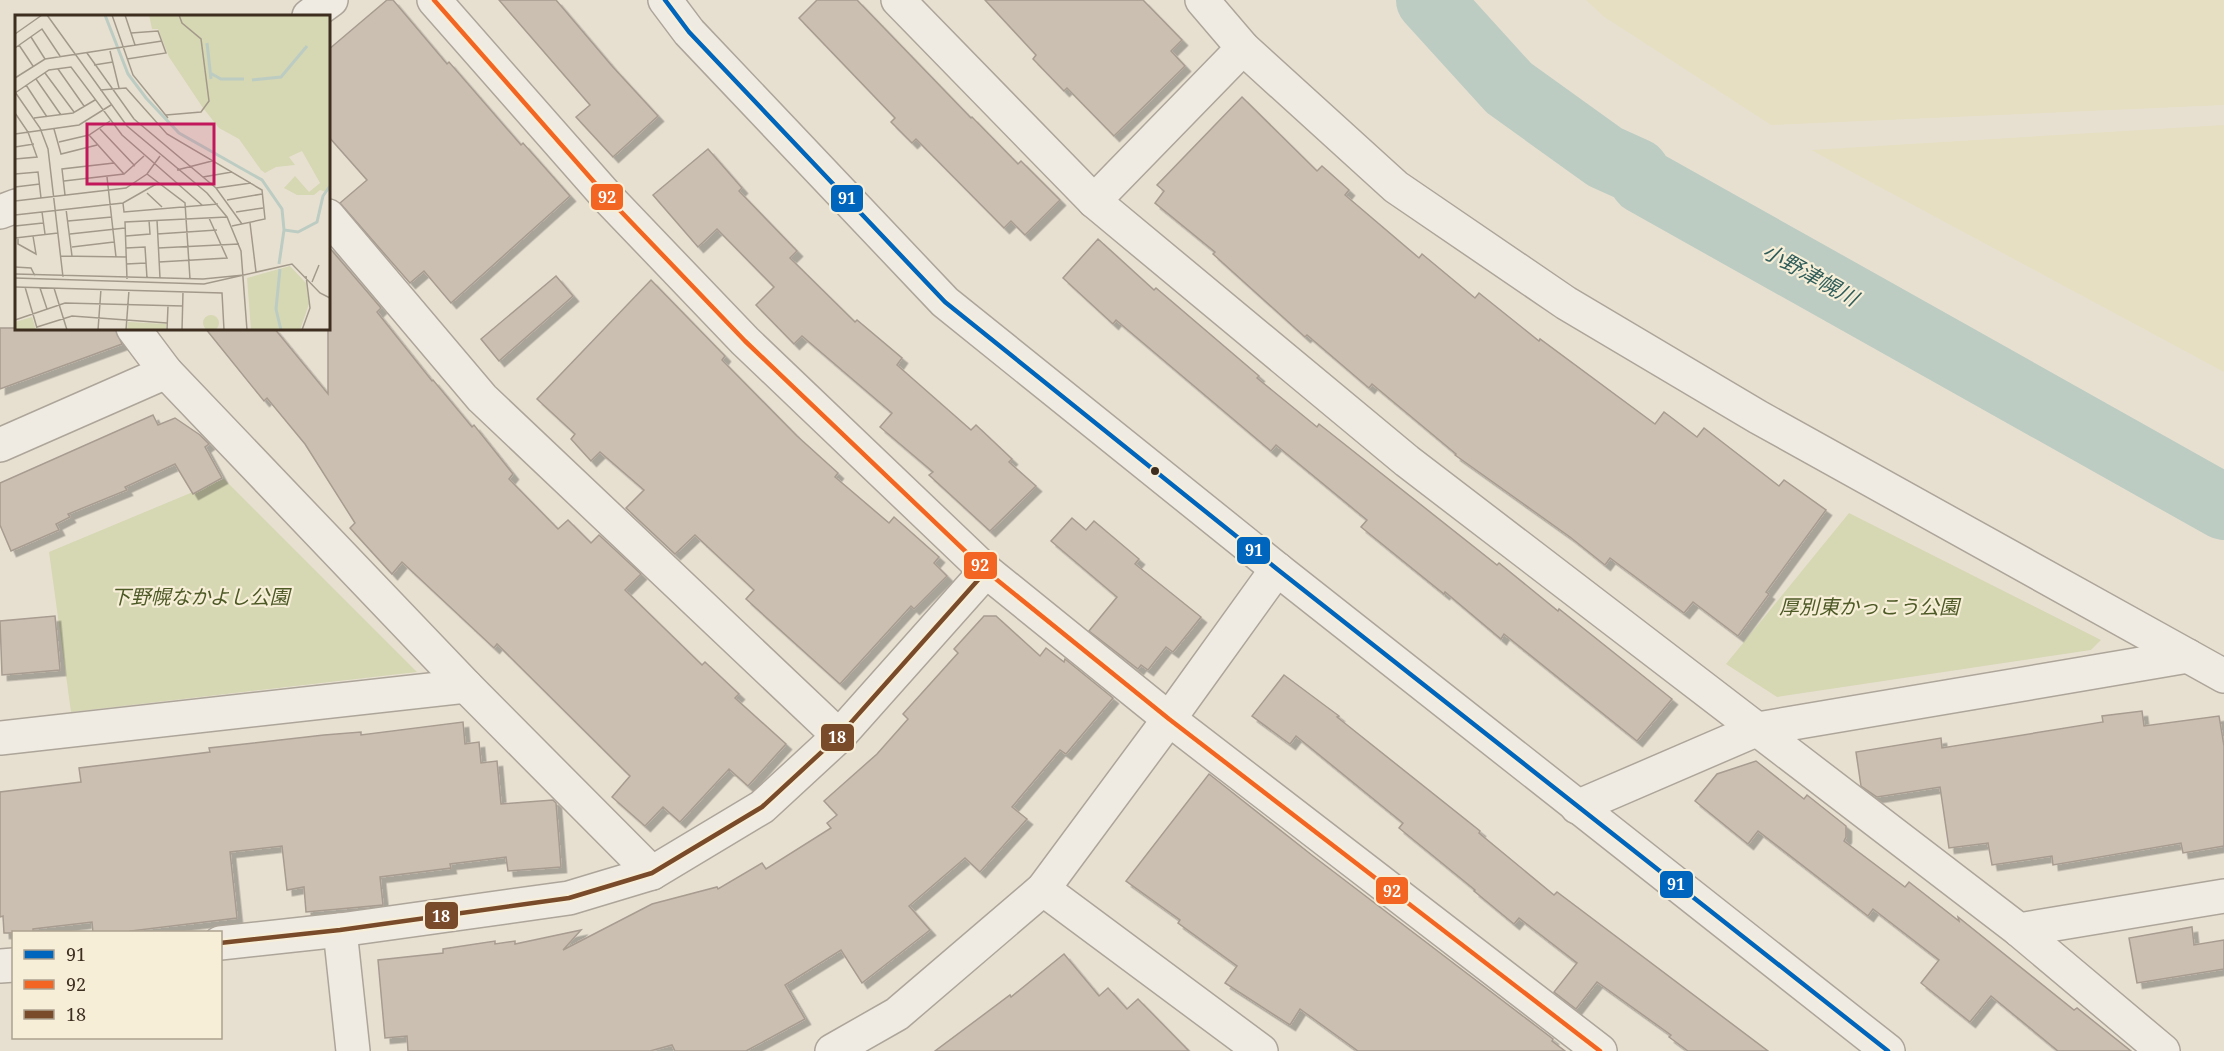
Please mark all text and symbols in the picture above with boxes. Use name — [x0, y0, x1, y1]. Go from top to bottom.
inset map — [15, 15, 330, 330]
line badge: 92 — [590, 183, 624, 211]
line badge: 91 — [830, 184, 864, 213]
text: 92 — [598, 186, 616, 208]
text: 91 — [838, 187, 856, 209]
water label: 小野津幌川 — [1758, 236, 1865, 313]
unlabelled marker — [1149, 465, 1161, 477]
line badge: 91 — [1236, 536, 1271, 565]
text: 91 — [1245, 539, 1263, 561]
line badge: 92 — [963, 551, 998, 580]
text: 92 — [971, 554, 989, 576]
park label: 下野幌なかよし公園 — [111, 583, 292, 610]
park label: 厚別東かっこう公園 — [1779, 593, 1962, 620]
line badge: 18 — [820, 723, 855, 752]
text: 18 — [828, 726, 846, 748]
line badge: 91 — [1659, 870, 1694, 899]
text: 91 — [1667, 873, 1685, 895]
line badge: 92 — [1375, 876, 1409, 905]
text: 92 — [1383, 880, 1401, 902]
line badge: 18 — [424, 901, 459, 930]
text: 18 — [432, 905, 450, 927]
legend — [12, 931, 222, 1039]
text: 91 — [66, 942, 86, 966]
text: 92 — [66, 972, 86, 996]
text: 18 — [66, 1002, 86, 1026]

